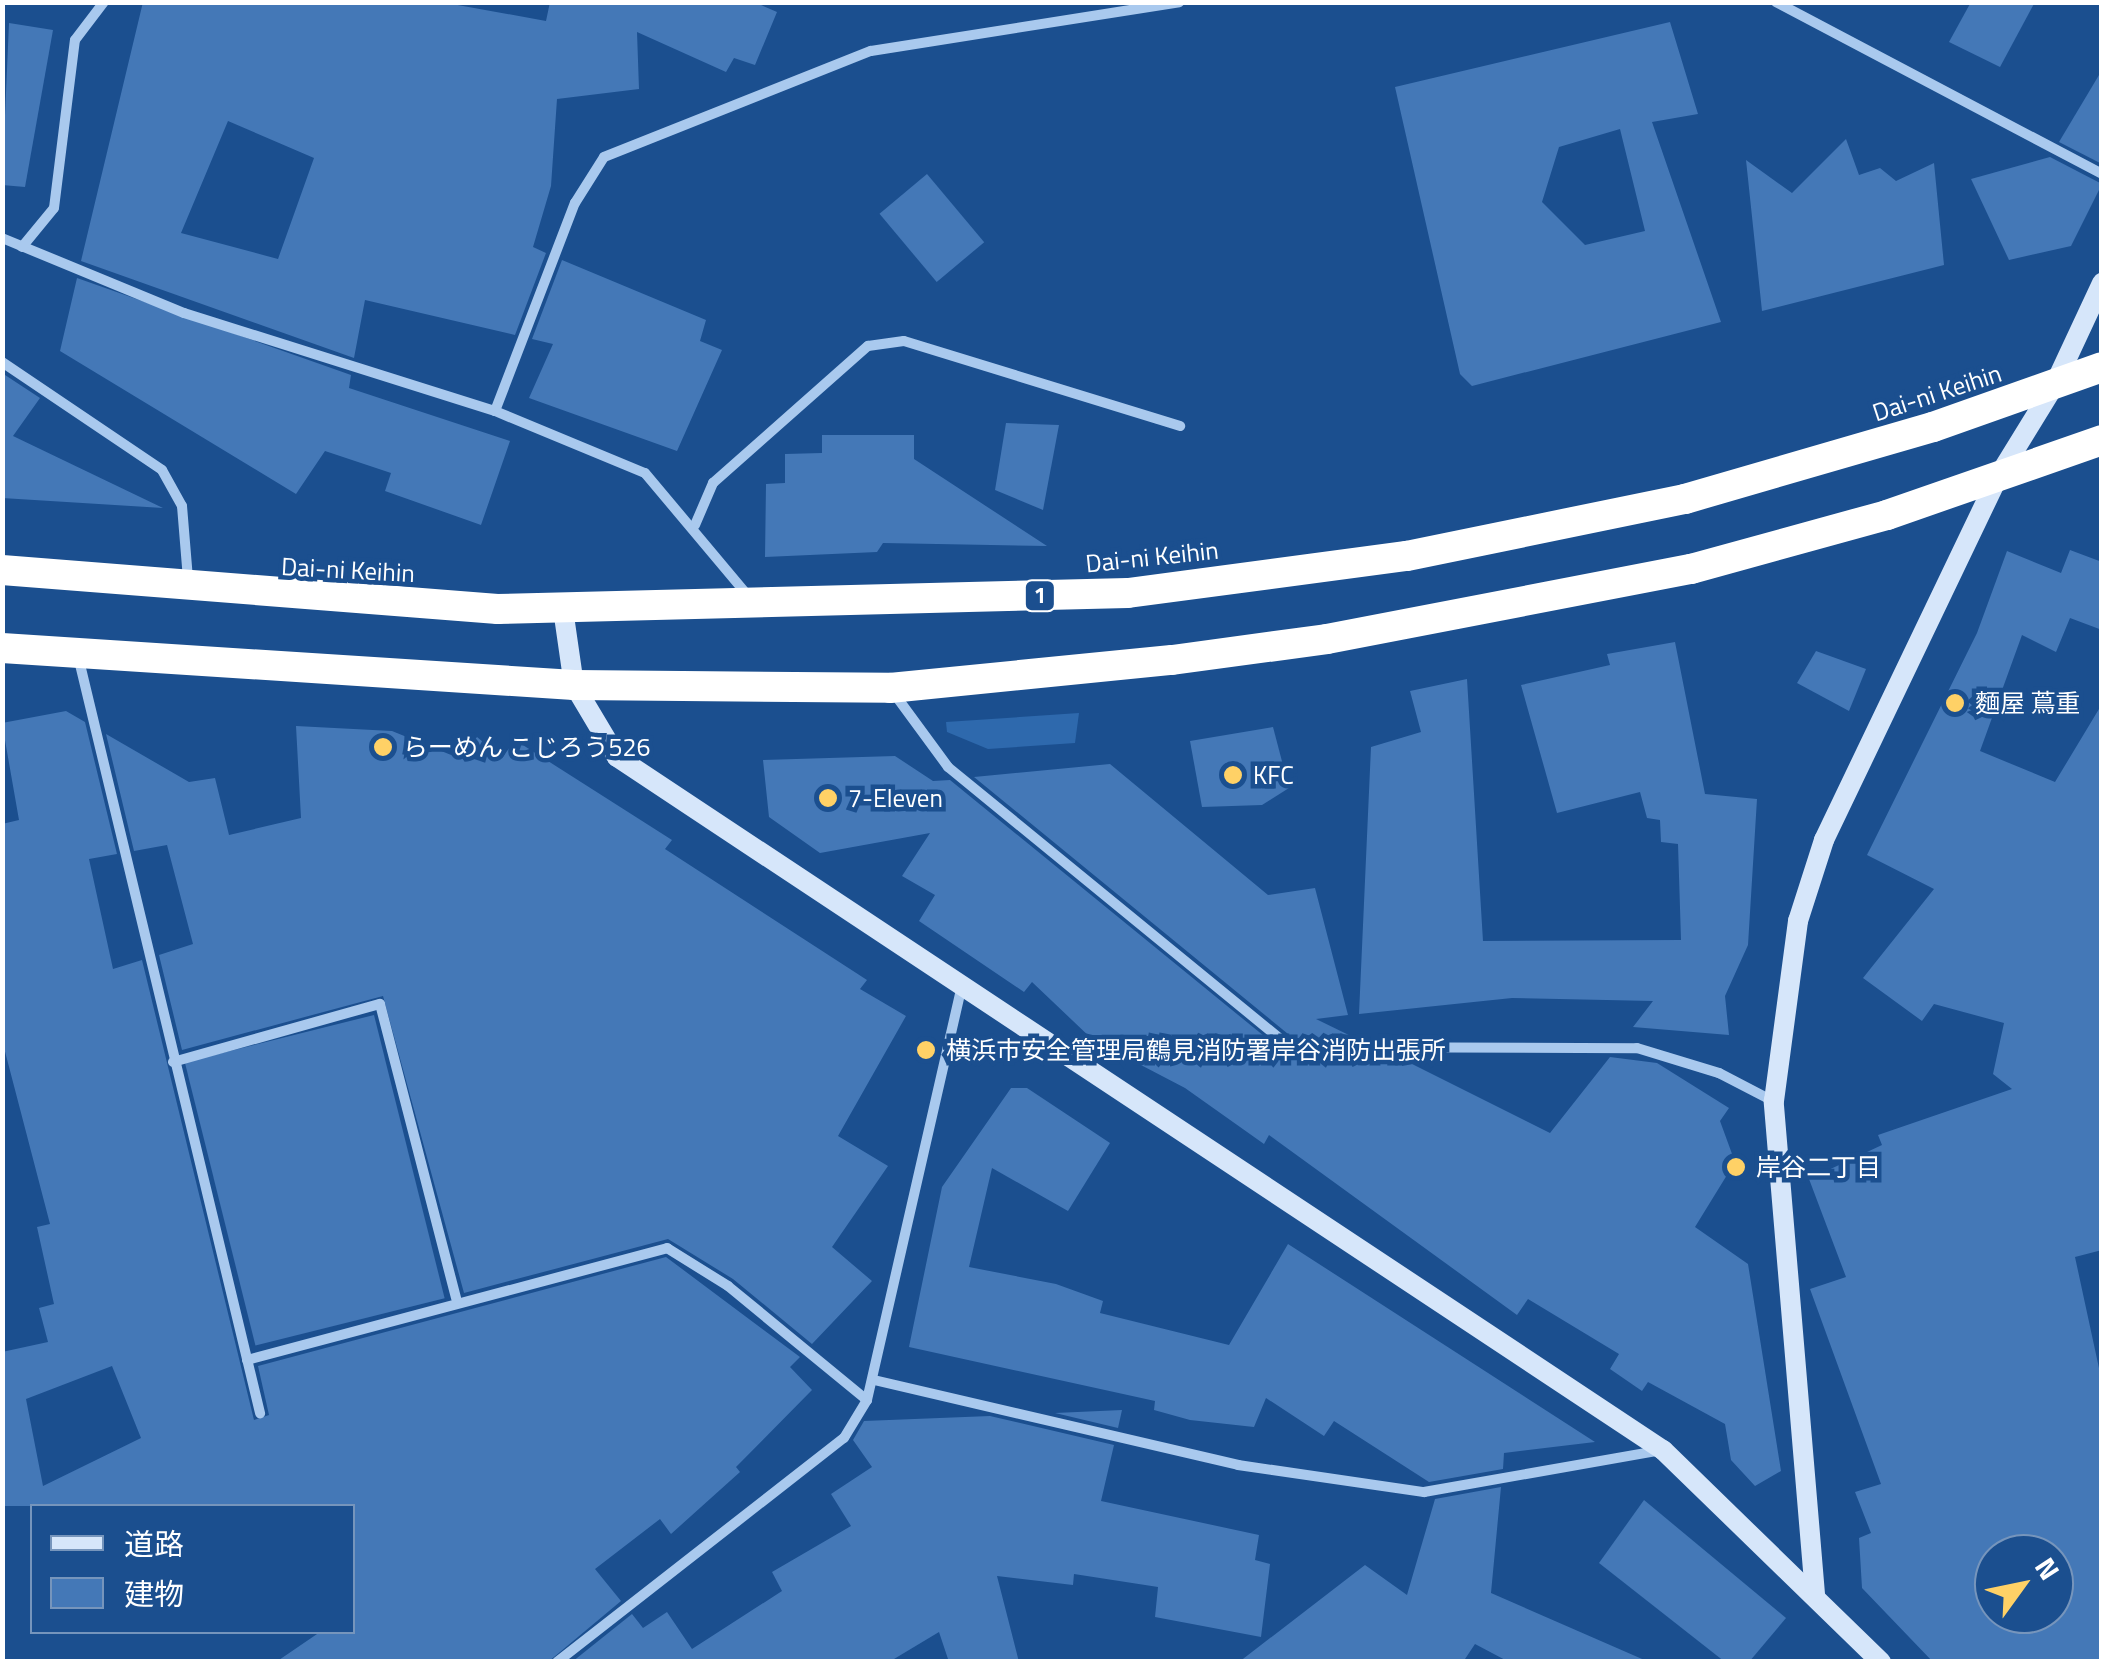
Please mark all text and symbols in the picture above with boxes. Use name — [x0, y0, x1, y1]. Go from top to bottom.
street label: Dai-ni Keihin — [1869, 358, 2005, 428]
street label: Dai-ni Keihin — [1084, 535, 1220, 579]
street label: Dai-ni Keihin — [280, 552, 416, 588]
road number: 1 — [1022, 579, 1058, 613]
place label: 麵屋 蔦重 — [1975, 688, 2080, 718]
marker: 麵屋 蔦重 — [1944, 692, 1966, 714]
place label: らーめん こじろう526 — [403, 732, 650, 762]
marker: らーめん こじろう526 — [372, 736, 394, 758]
place label: KFC — [1253, 760, 1294, 790]
marker: KFC — [1222, 764, 1244, 786]
place label: 7-Eleven — [848, 783, 943, 813]
marker: 7-Eleven — [817, 787, 839, 809]
place label: 横浜市安全管理局鶴見消防署岸谷消防出張所 — [946, 1035, 1446, 1065]
marker: 横浜市安全管理局鶴見消防署岸谷消防出張所 — [915, 1039, 937, 1061]
place label: 岸谷二丁目 — [1756, 1152, 1881, 1182]
marker: 岸谷二丁目 — [1725, 1156, 1747, 1178]
legend — [30, 1504, 355, 1634]
text: 道路 — [124, 1521, 184, 1567]
north arrow — [1974, 1534, 2074, 1634]
text: N — [2025, 1549, 2071, 1588]
text: 建物 — [124, 1571, 184, 1617]

